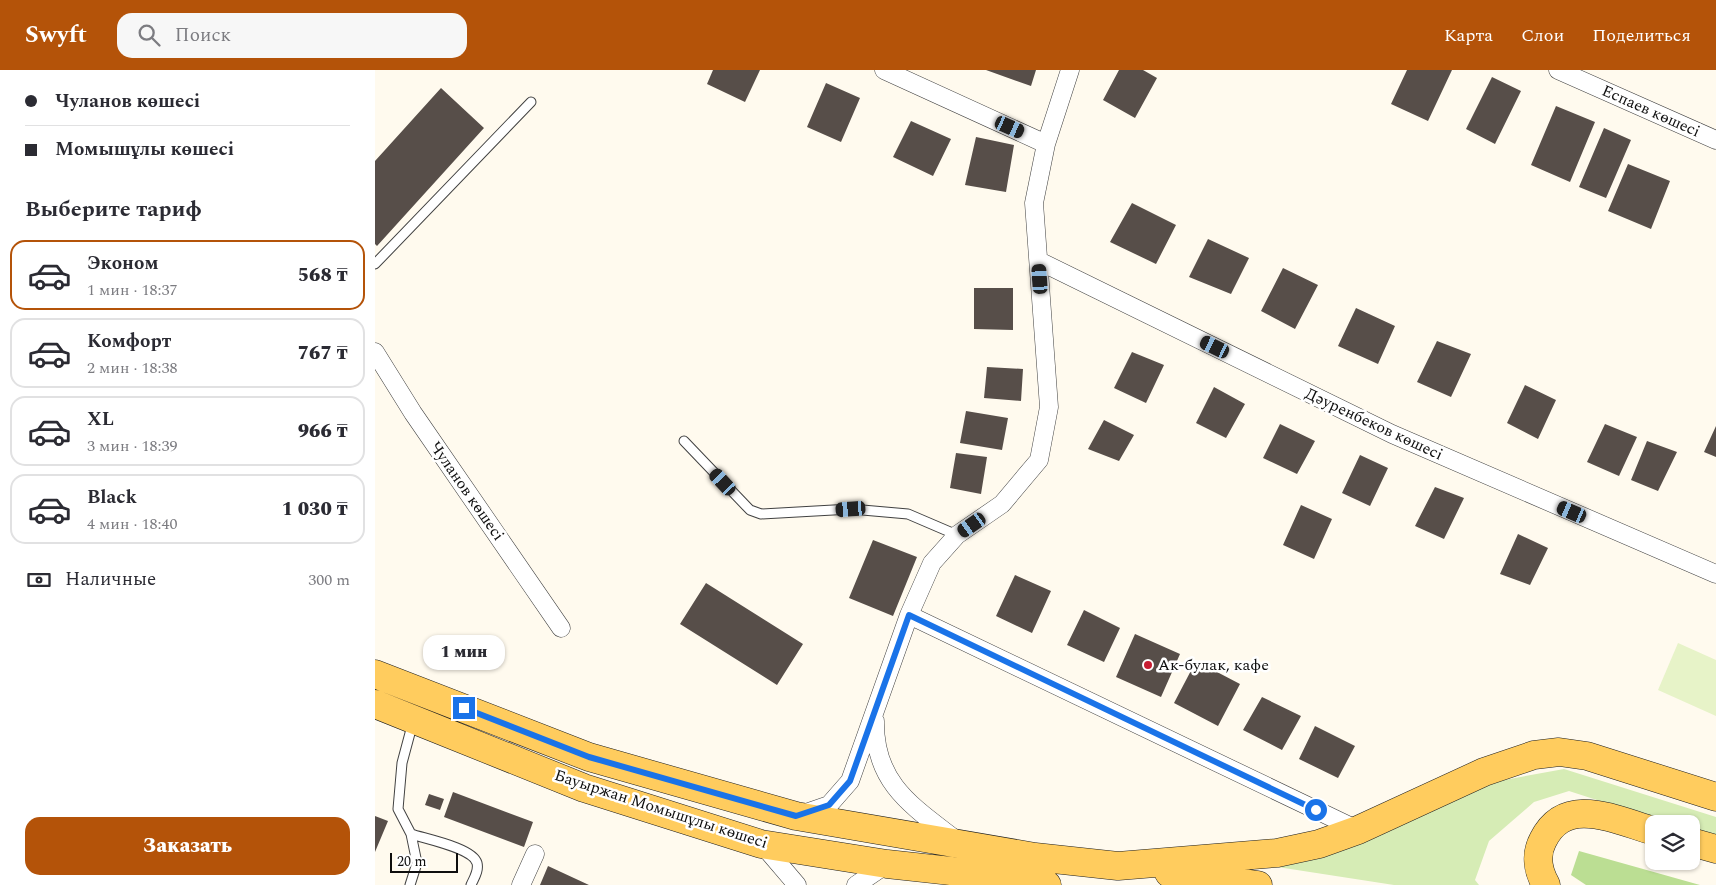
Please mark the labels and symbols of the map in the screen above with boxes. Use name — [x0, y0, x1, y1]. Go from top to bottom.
street label: Еспаев көшесі — [1598, 79, 1704, 143]
car — [993, 114, 1026, 140]
car — [1031, 264, 1048, 294]
car — [1198, 334, 1231, 360]
street label: Дәуренбеков көшесі — [1301, 382, 1447, 466]
street label: Чуланов көшесі — [424, 436, 510, 546]
car — [707, 466, 738, 498]
car — [1555, 499, 1588, 525]
car — [835, 500, 866, 518]
car — [955, 510, 988, 540]
callout: 1 мин — [423, 636, 505, 670]
place label: Ак-булак, кафе — [1158, 653, 1269, 677]
marker: Ак-булак, кафе — [1142, 659, 1154, 671]
route end — [453, 697, 475, 719]
street label: Бауыржан Момышұлы көшесі — [551, 763, 771, 855]
route start — [1305, 799, 1327, 821]
scale bar — [390, 850, 457, 873]

